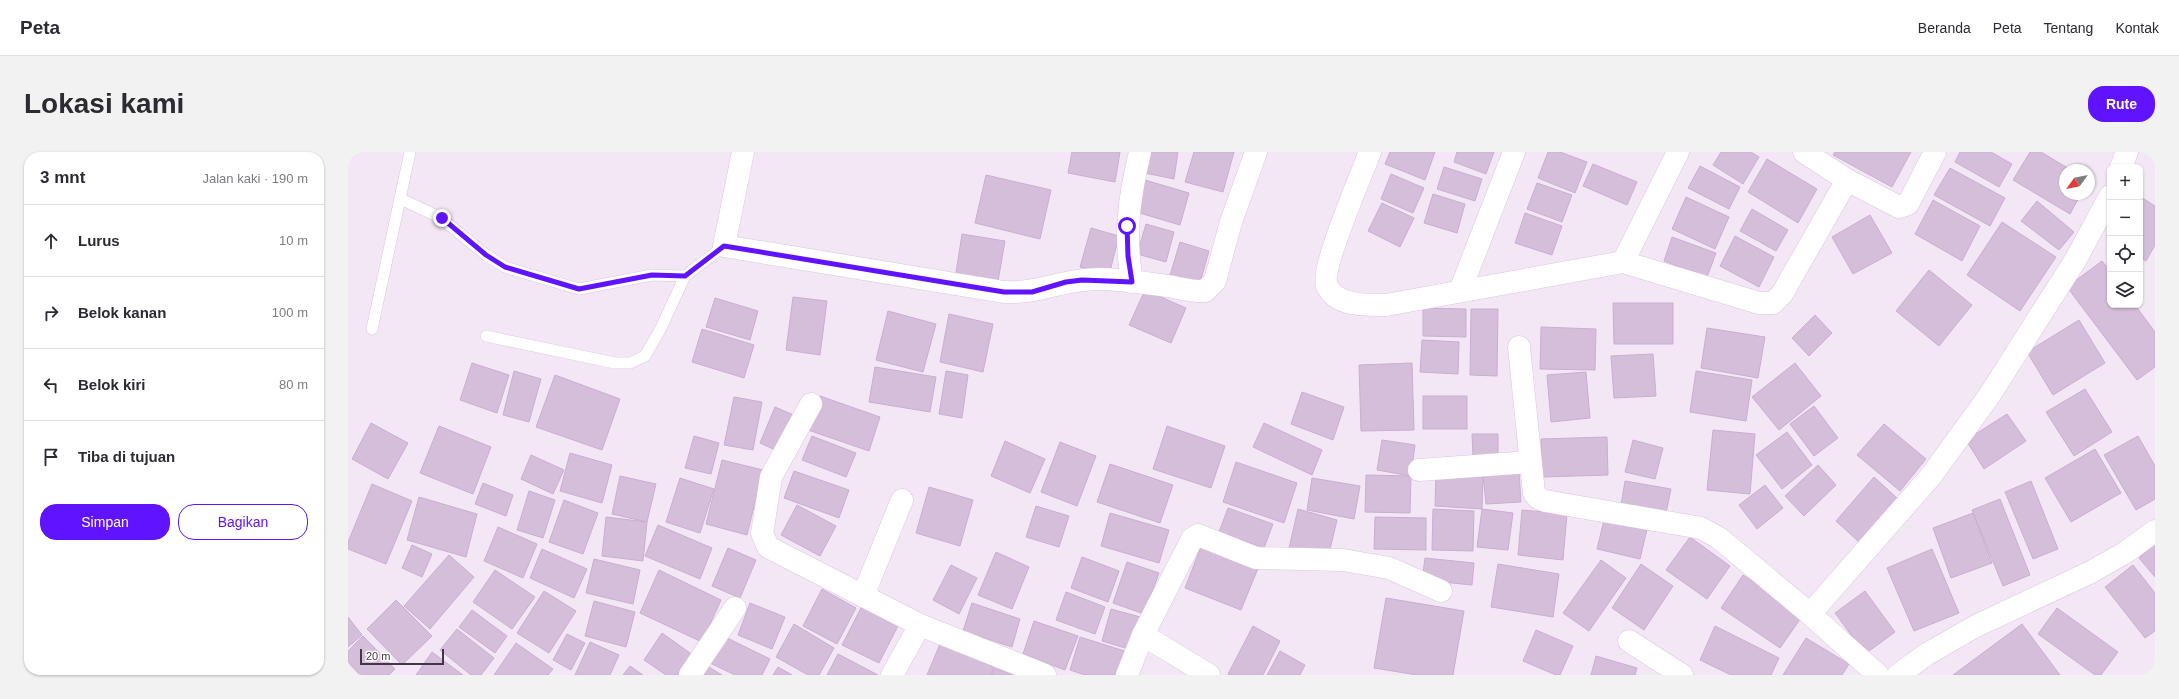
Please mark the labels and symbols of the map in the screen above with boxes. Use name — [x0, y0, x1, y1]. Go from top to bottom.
north arrow — [2059, 164, 2095, 200]
route end — [433, 209, 451, 227]
route start — [1118, 217, 1136, 235]
scale bar — [360, 647, 444, 666]

